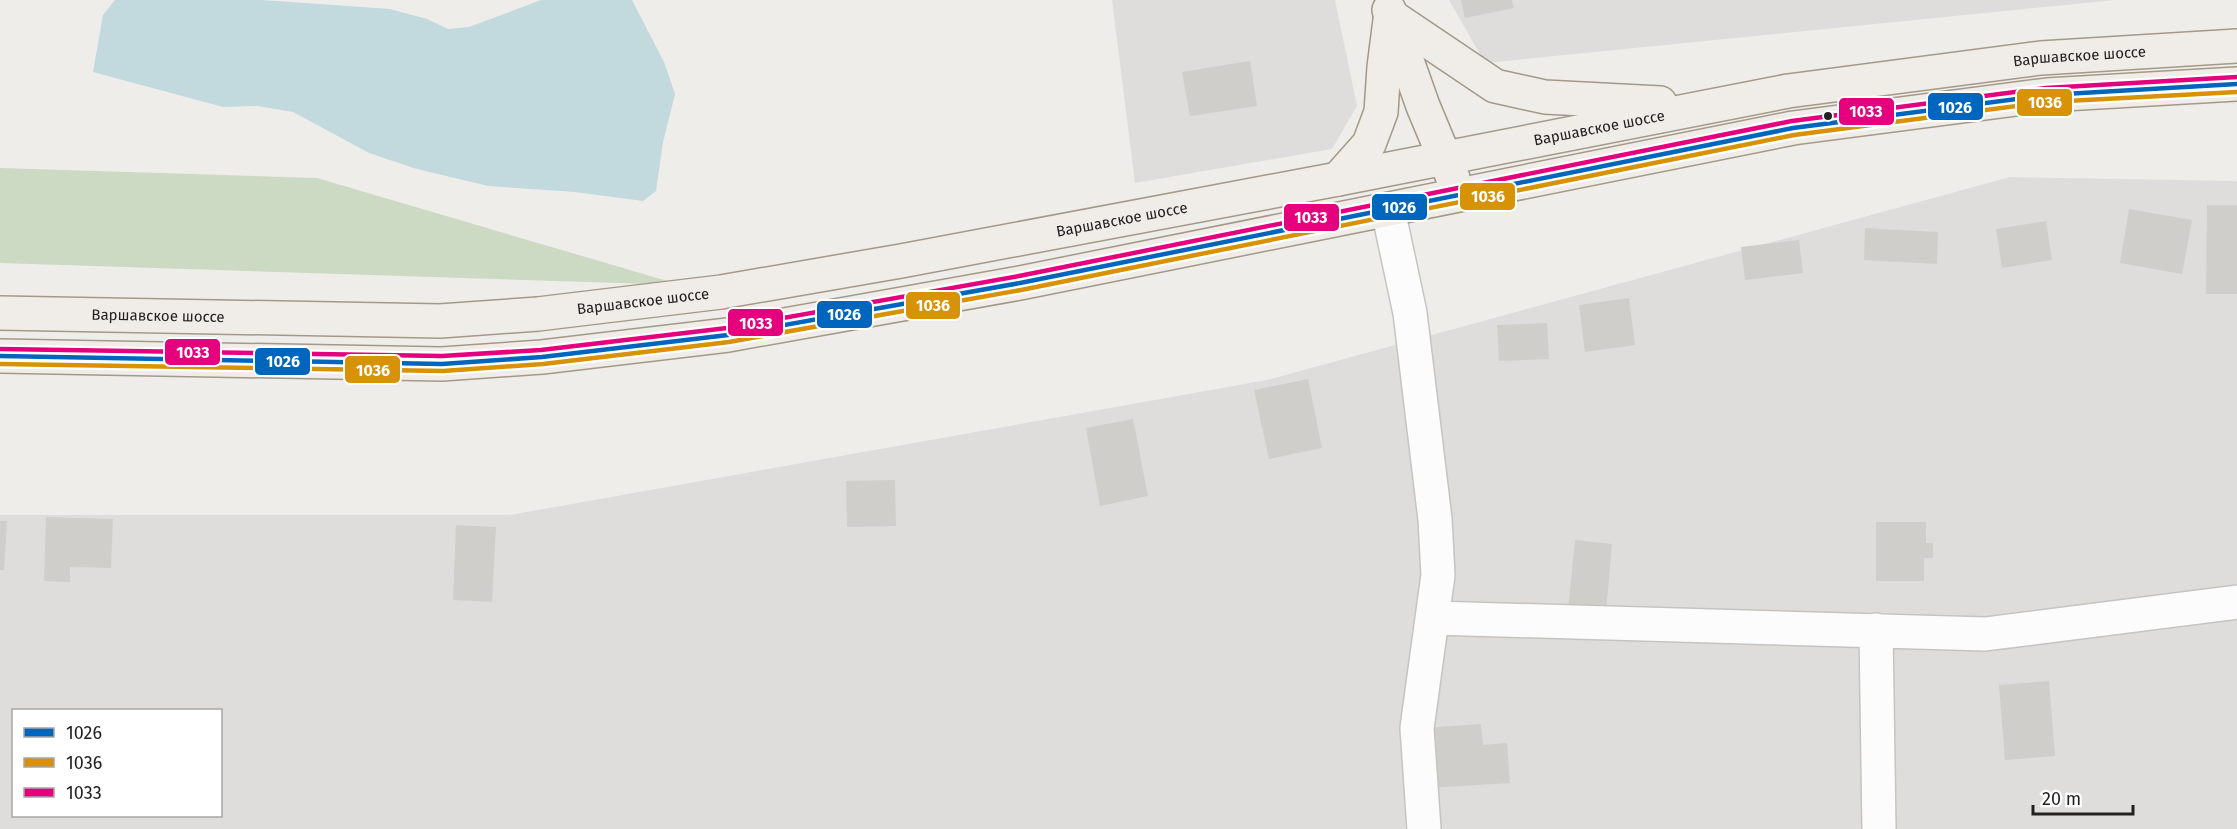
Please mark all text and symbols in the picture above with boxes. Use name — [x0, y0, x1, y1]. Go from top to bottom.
street label: Варшавское шоссе — [2012, 43, 2146, 71]
line badge: 1036 — [2016, 88, 2073, 117]
line badge: 1026 — [1927, 92, 1984, 121]
text: 1036 — [2028, 93, 2062, 112]
line badge: 1033 — [1838, 97, 1895, 126]
text: 1026 — [1938, 98, 1972, 117]
text: 1033 — [1849, 102, 1883, 121]
street label: Варшавское шоссе — [1532, 106, 1666, 150]
unlabelled marker — [1822, 110, 1834, 122]
line badge: 1036 — [1459, 182, 1516, 211]
text: 1036 — [1471, 187, 1505, 206]
line badge: 1026 — [1371, 193, 1428, 221]
street label: Варшавское шоссе — [1055, 198, 1189, 241]
text: 1026 — [1382, 198, 1416, 217]
line badge: 1033 — [1283, 203, 1340, 232]
text: 1033 — [1294, 208, 1328, 227]
street label: Варшавское шоссе — [576, 285, 710, 318]
line badge: 1036 — [905, 291, 961, 320]
text: 1036 — [916, 296, 950, 315]
line badge: 1026 — [816, 300, 873, 329]
text: 1026 — [827, 305, 861, 324]
street label: Варшавское шоссе — [91, 306, 225, 326]
line badge: 1033 — [727, 308, 784, 337]
text: 1033 — [739, 314, 773, 333]
line badge: 1033 — [164, 338, 221, 366]
text: 1033 — [176, 343, 210, 362]
line badge: 1026 — [254, 347, 311, 376]
text: 1026 — [266, 352, 300, 371]
line badge: 1036 — [344, 355, 401, 384]
text: 1036 — [356, 361, 390, 380]
legend — [12, 709, 222, 817]
text: 1026 — [66, 722, 102, 744]
text: 1036 — [66, 752, 102, 774]
scale bar — [2033, 778, 2134, 816]
text: 1033 — [66, 782, 102, 804]
text: 20 m — [2042, 788, 2081, 810]

